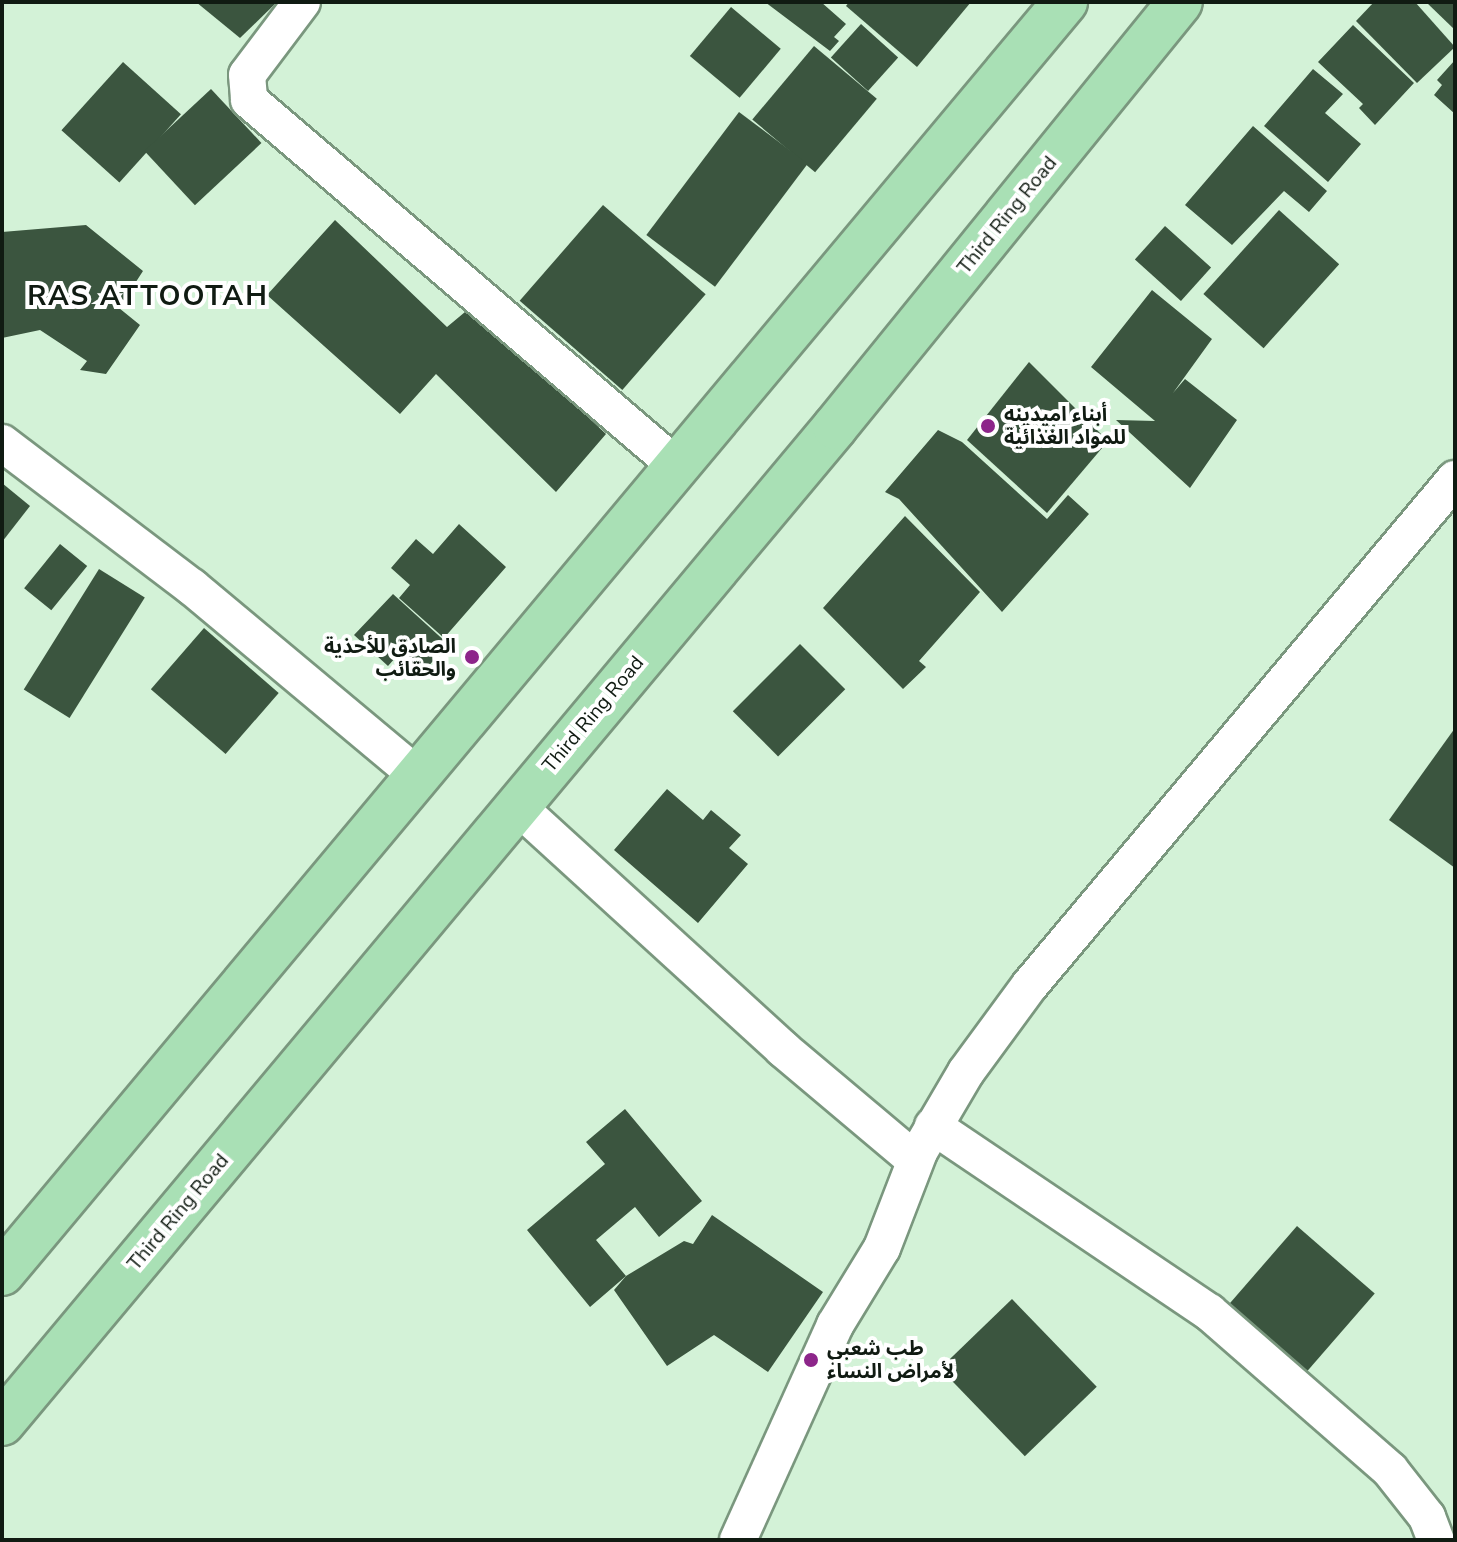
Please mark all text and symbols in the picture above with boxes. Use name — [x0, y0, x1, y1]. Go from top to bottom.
street label: Third Ring Road — [952, 151, 1062, 279]
district label: RAS ATTOOTAH — [27, 279, 269, 313]
place label: أبناء اميدينه للمواد الغذائية — [1004, 402, 1126, 449]
marker: أبناء اميدينه للمواد الغذائية — [979, 417, 997, 435]
place label: الصادق للأحذية والحقائب — [324, 634, 456, 681]
marker: الصادق للأحذية والحقائب — [463, 648, 481, 666]
street label: Third Ring Road — [537, 651, 649, 777]
street label: Third Ring Road — [122, 1149, 234, 1275]
place label: طب شعبي لأمراض النساء — [827, 1336, 954, 1383]
marker: طب شعبي لأمراض النساء — [802, 1351, 820, 1369]

